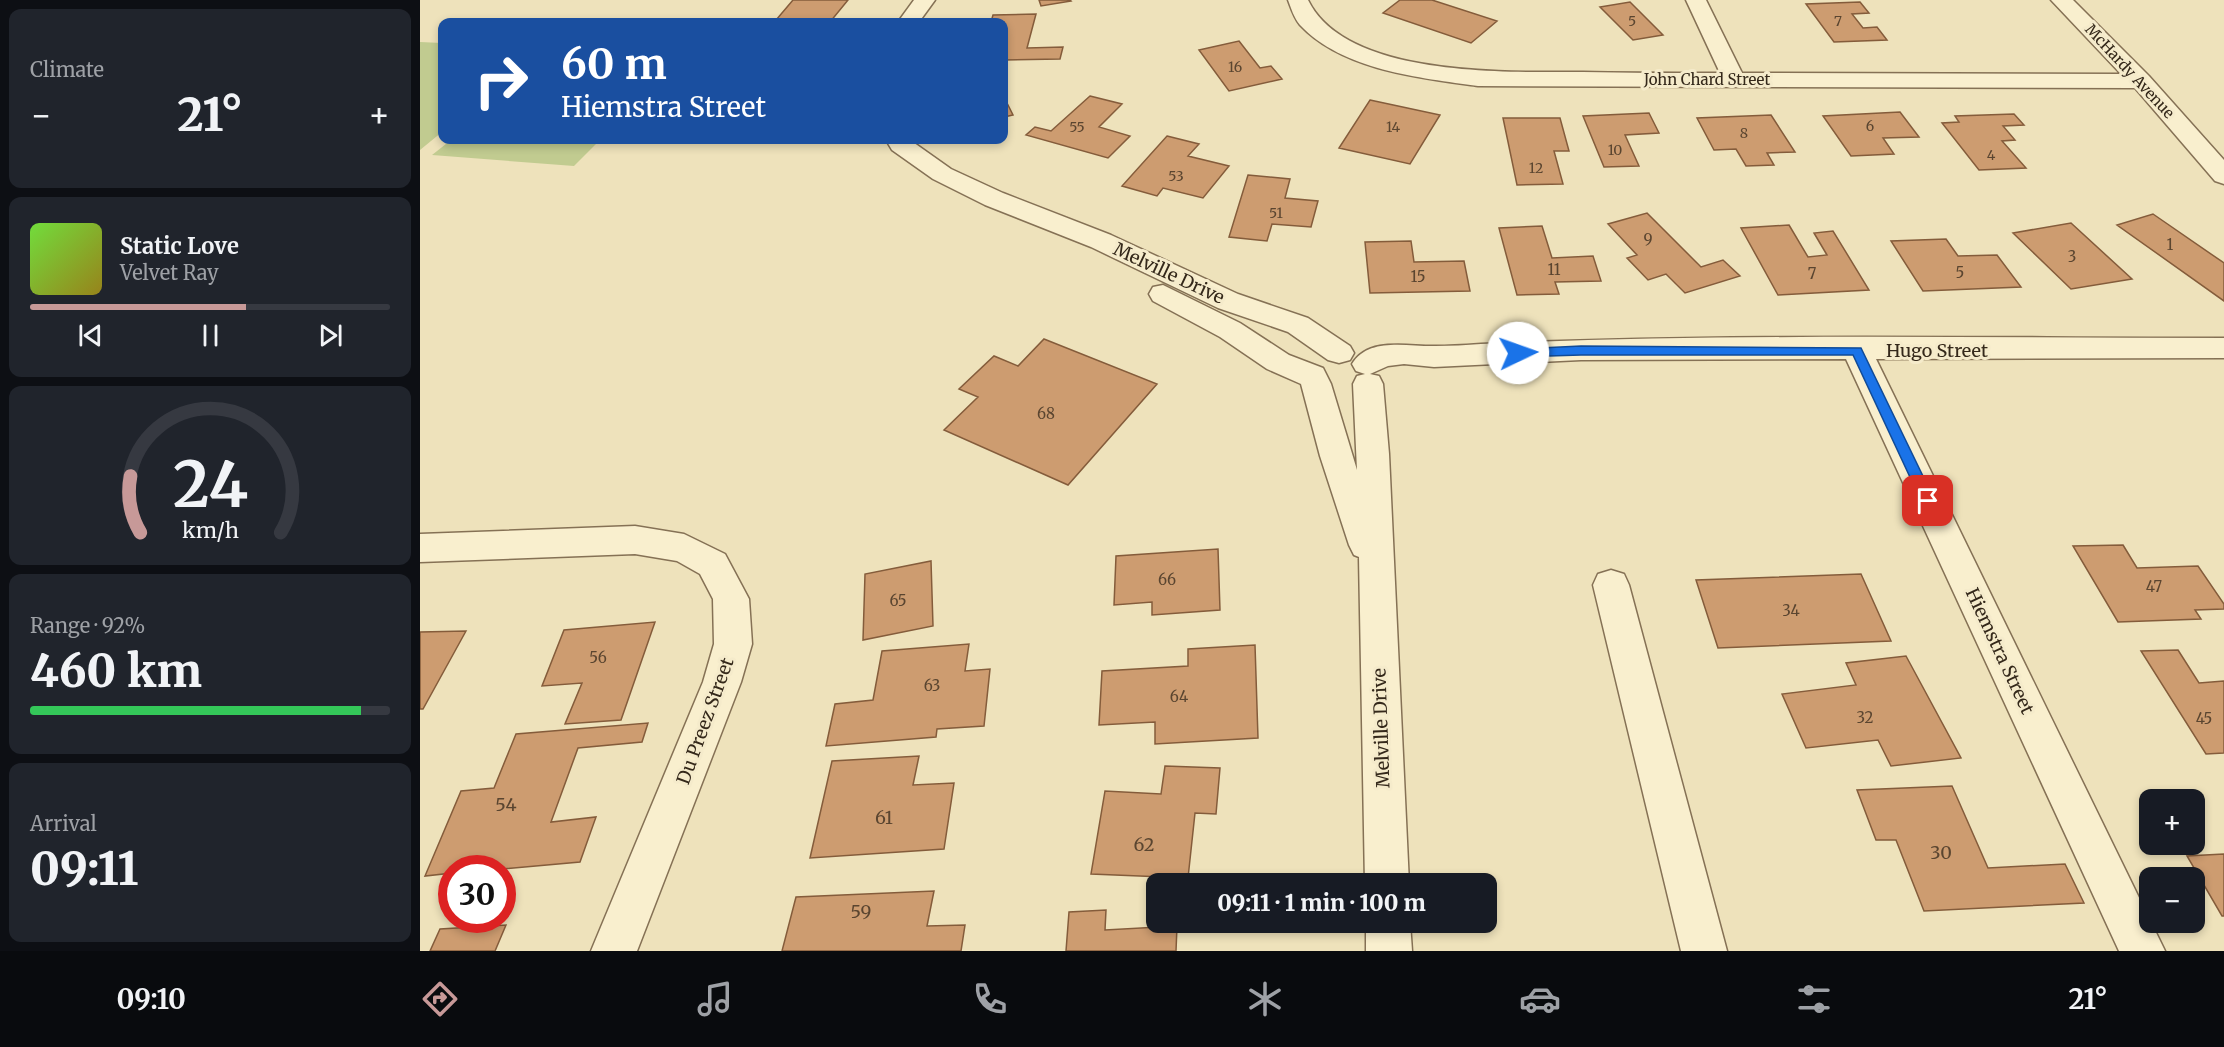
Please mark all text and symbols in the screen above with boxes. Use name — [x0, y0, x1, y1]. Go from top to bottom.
house number: 5 — [1628, 12, 1636, 30]
house number: 7 — [1834, 12, 1842, 30]
street label: McHardy Avenue — [2081, 20, 2179, 122]
text: 60 m — [561, 38, 667, 90]
icon: right — [462, 42, 540, 120]
text: Climate — [30, 57, 104, 82]
house number: 16 — [1228, 58, 1242, 76]
street label: John Chard Street — [1643, 70, 1770, 89]
text: 21° — [177, 87, 243, 143]
text: Hiemstra Street — [561, 90, 766, 124]
text: − — [30, 95, 52, 136]
text: + — [368, 95, 390, 136]
house number: 6 — [1866, 117, 1874, 135]
house number: 55 — [1069, 118, 1085, 136]
house number: 14 — [1386, 118, 1400, 136]
house number: 8 — [1740, 124, 1748, 142]
house number: 10 — [1608, 141, 1622, 159]
house number: 4 — [1987, 146, 1996, 164]
house number: 12 — [1529, 159, 1543, 177]
house number: 53 — [1168, 167, 1184, 185]
house number: 51 — [1269, 204, 1283, 222]
house number: 9 — [1643, 230, 1653, 249]
text: Static Love — [120, 232, 239, 260]
house number: 1 — [2167, 235, 2174, 254]
street label: Melville Drive — [1110, 237, 1228, 309]
house number: 3 — [2068, 247, 2076, 266]
text: Velvet Ray — [120, 260, 219, 285]
house number: 11 — [1547, 260, 1561, 279]
house number: 5 — [1956, 263, 1964, 282]
house number: 7 — [1808, 264, 1817, 283]
house number: 15 — [1410, 267, 1426, 286]
icon: previous — [74, 319, 107, 352]
icon: pause — [194, 319, 227, 352]
icon: next — [314, 319, 347, 352]
position arrow — [1486, 321, 1550, 385]
street label: Hugo Street — [1886, 339, 1988, 362]
house number: 68 — [1037, 404, 1055, 423]
text: 24 — [172, 446, 248, 524]
pin — [1902, 475, 1953, 526]
icon: arrive — [1911, 484, 1944, 517]
text: km/h — [182, 517, 238, 544]
house number: 66 — [1158, 570, 1176, 589]
house number: 47 — [2146, 577, 2163, 596]
street label: Hiemstra Street — [1961, 584, 2039, 718]
house number: 65 — [889, 591, 907, 610]
house number: 34 — [1782, 601, 1800, 620]
text: Range · 92% — [30, 613, 145, 638]
text: 460 km — [30, 643, 202, 699]
house number: 56 — [589, 648, 607, 667]
street label: Du Preez Street — [671, 654, 739, 788]
street label: Melville Drive — [1367, 668, 1395, 788]
house number: 63 — [924, 676, 940, 695]
house number: 64 — [1170, 687, 1188, 706]
house number: 32 — [1856, 708, 1874, 727]
house number: 45 — [2196, 709, 2212, 728]
map controls — [2139, 789, 2205, 933]
button: + — [2139, 789, 2205, 855]
house number: 54 — [495, 793, 517, 816]
house number: 61 — [875, 806, 893, 829]
text: Arrival — [30, 811, 97, 836]
house number: 62 — [1134, 833, 1154, 856]
text: 09:11 — [30, 841, 139, 897]
house number: 30 — [1930, 841, 1952, 864]
speed limit sign: 30 — [438, 855, 516, 933]
button: − — [2139, 867, 2205, 933]
text: 09:11 · 1 min · 100 m — [1217, 889, 1426, 917]
house number: 59 — [851, 900, 871, 923]
icon: directions — [419, 978, 461, 1020]
icon: music — [694, 978, 736, 1020]
icon: phone — [969, 978, 1011, 1020]
icon: climate — [1244, 978, 1286, 1020]
icon: car — [1519, 978, 1561, 1020]
icon: filters — [1793, 978, 1835, 1020]
text: 09:10 — [116, 982, 186, 1016]
text: 21° — [2068, 982, 2107, 1016]

